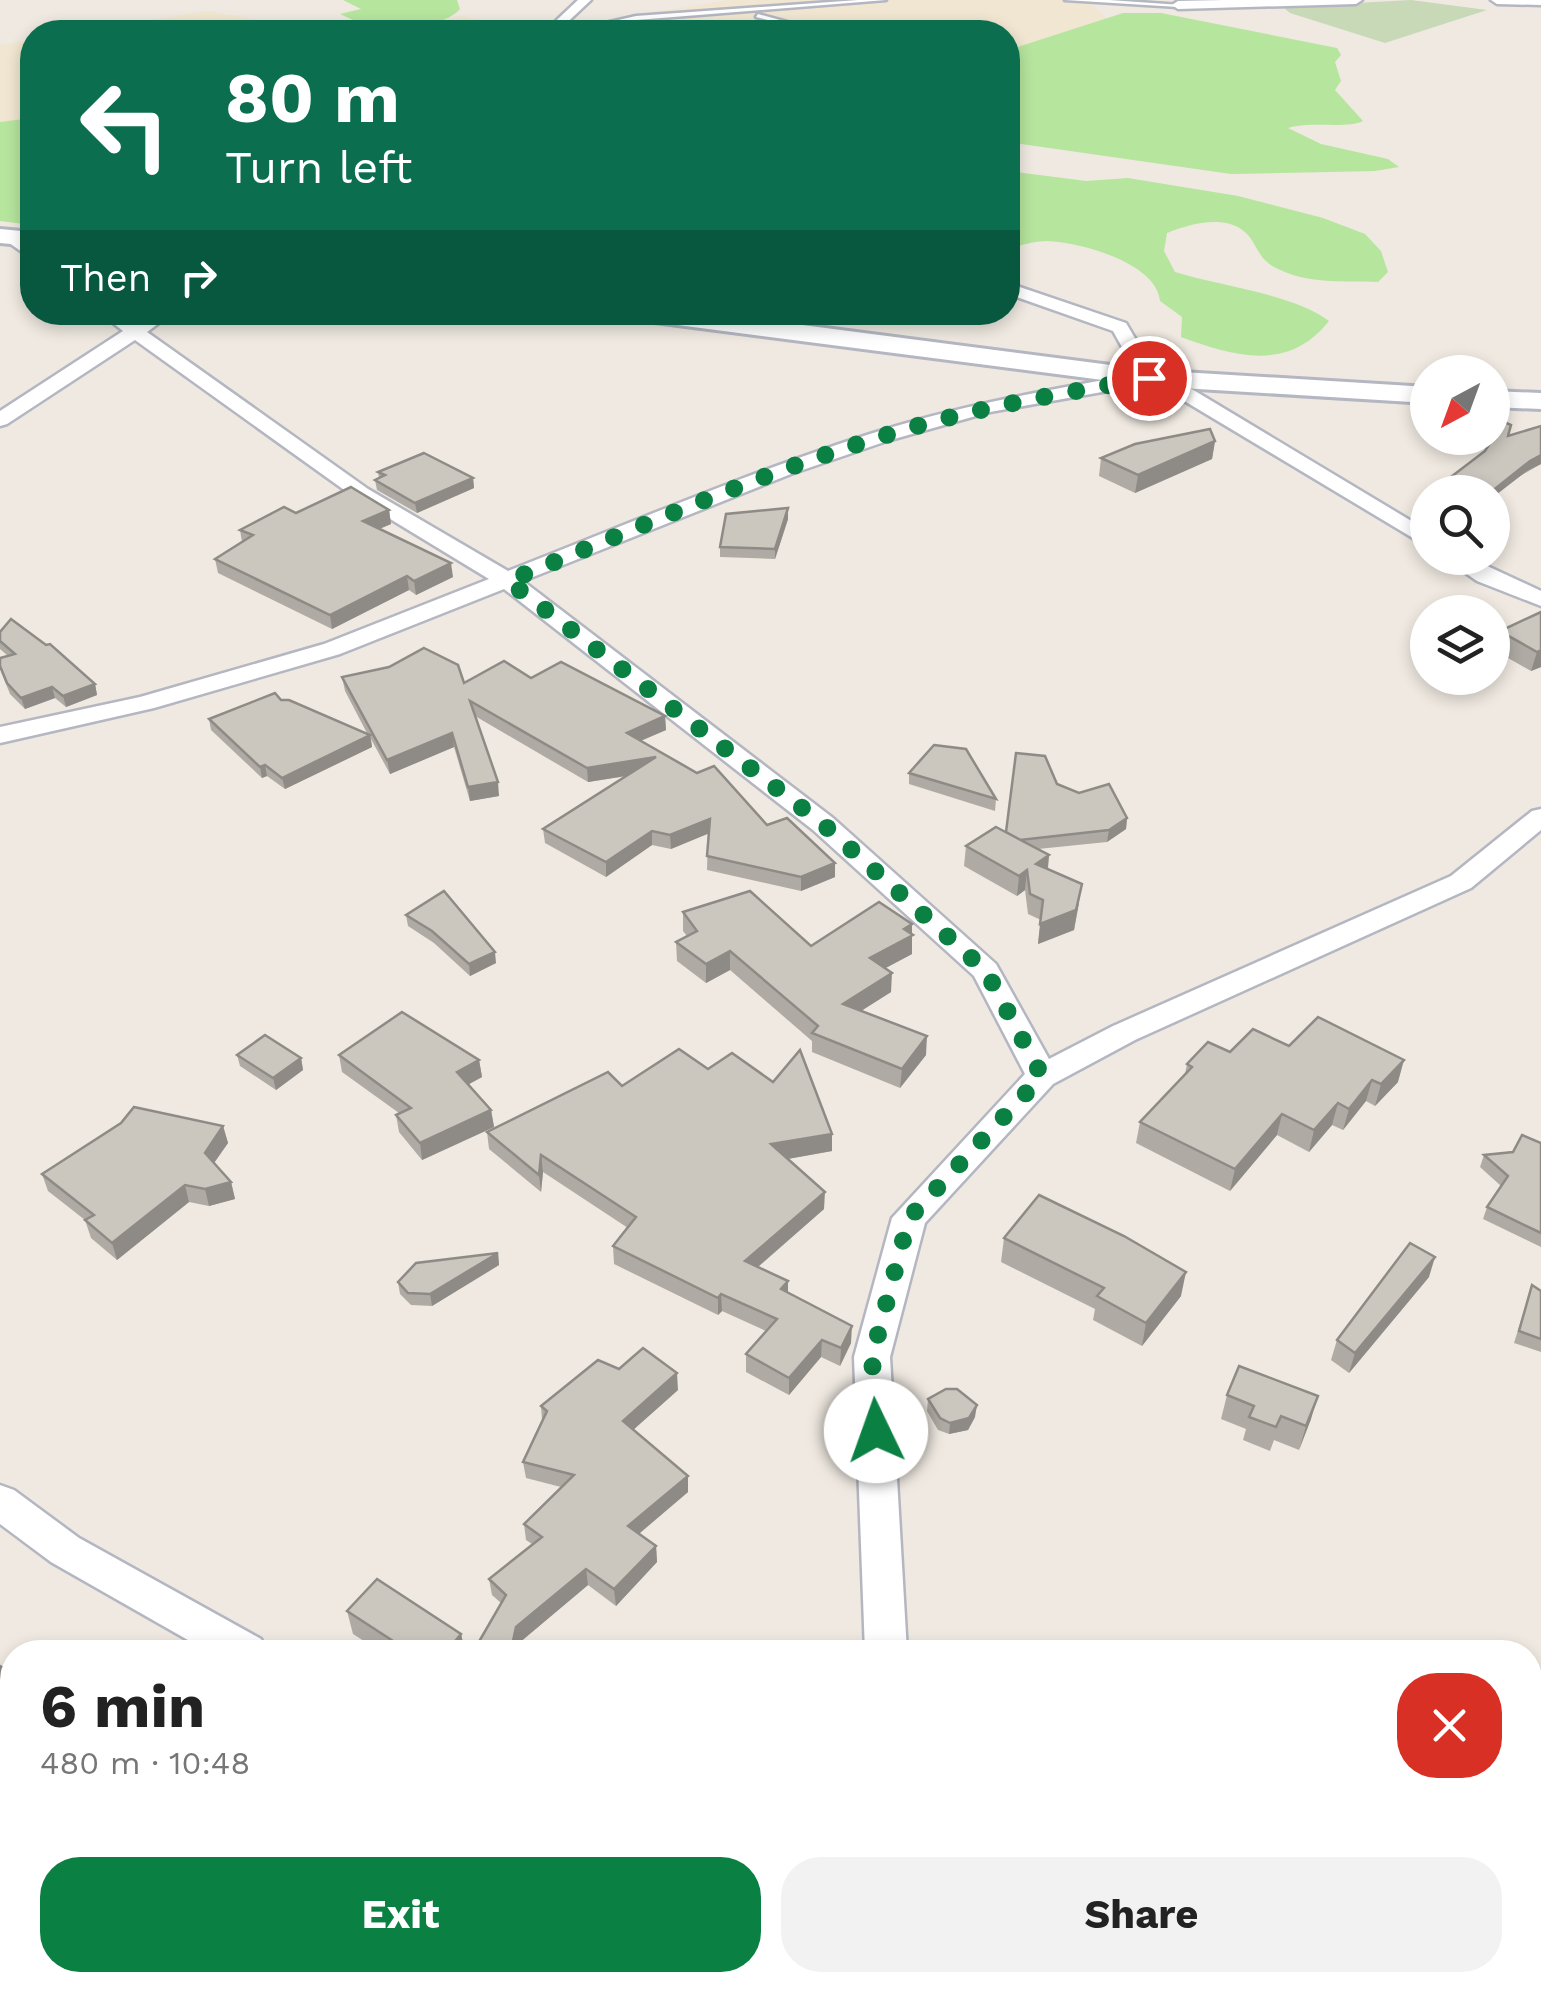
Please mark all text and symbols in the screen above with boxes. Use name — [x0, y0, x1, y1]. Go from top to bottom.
text: 80 m — [225, 57, 400, 139]
icon: left — [60, 60, 190, 190]
text: Turn left — [225, 141, 412, 194]
icon: right — [171, 250, 226, 305]
text: Then — [60, 256, 151, 300]
pin — [1107, 336, 1192, 421]
icon: arrive — [1122, 351, 1177, 406]
north arrow — [1410, 355, 1510, 455]
map controls — [1410, 355, 1510, 695]
button: search — [1410, 475, 1510, 575]
button: layers — [1410, 595, 1510, 695]
position arrow — [824, 1379, 928, 1483]
text: 6 min — [40, 1671, 205, 1742]
button: close — [1397, 1673, 1502, 1778]
text: 480 m · 10:48 — [40, 1744, 250, 1782]
button: Exit — [40, 1857, 761, 1972]
button: Share — [781, 1857, 1502, 1972]

